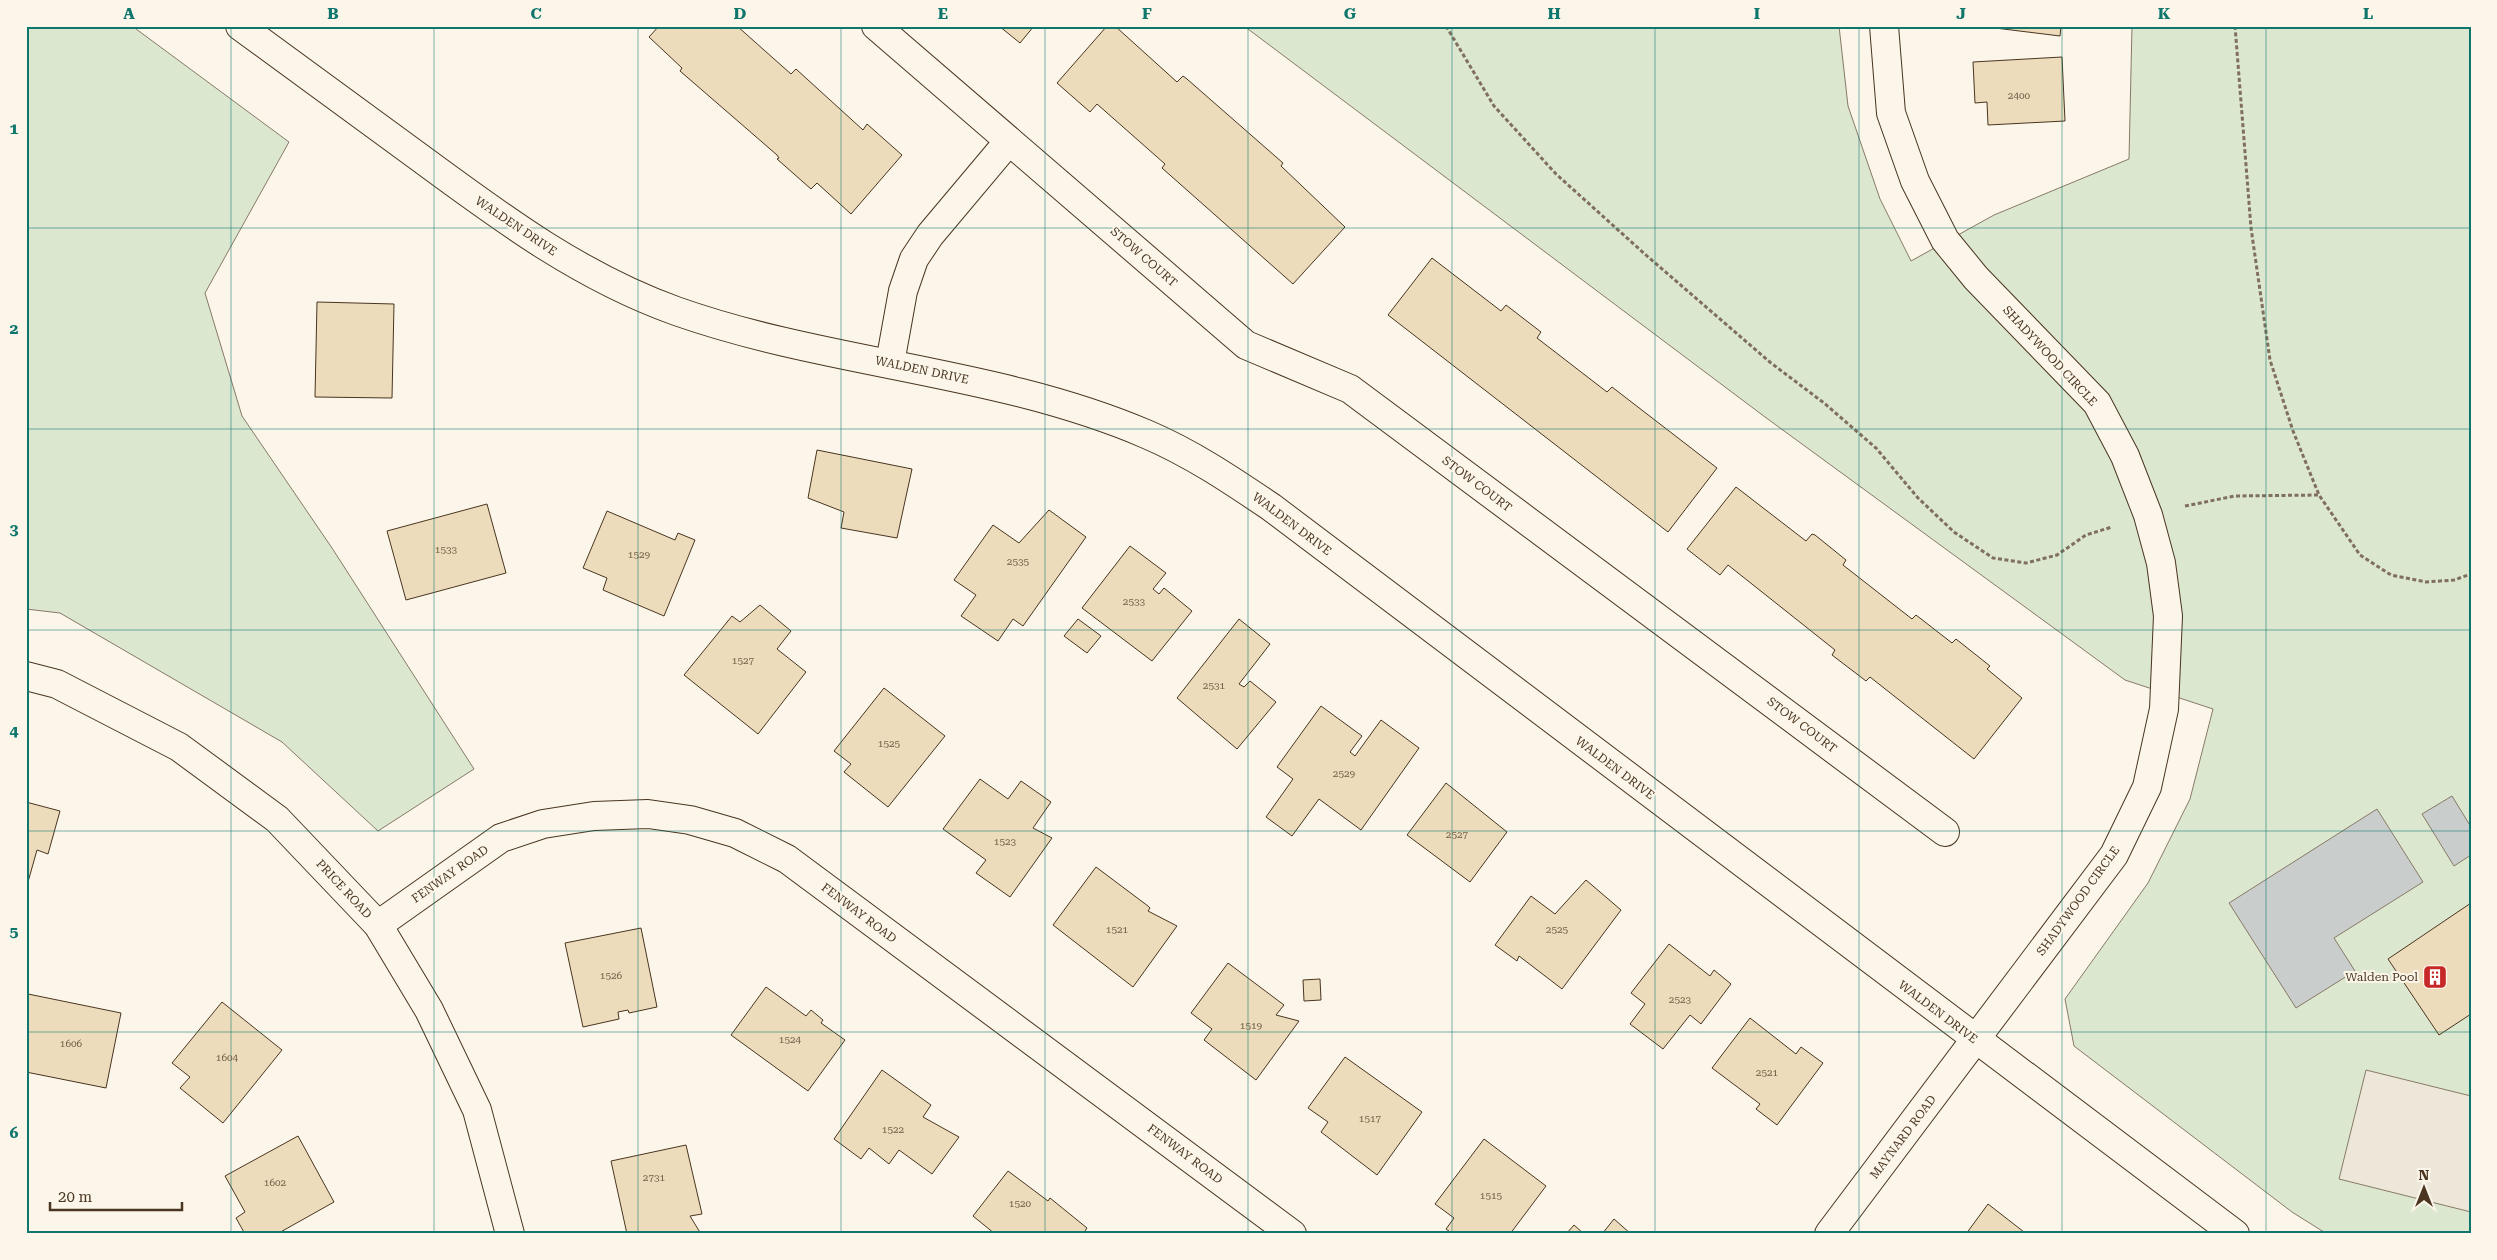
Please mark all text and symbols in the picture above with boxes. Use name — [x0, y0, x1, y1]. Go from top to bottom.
text: A — [123, 4, 135, 23]
text: B — [327, 4, 339, 23]
text: C — [530, 4, 542, 23]
text: D — [734, 4, 747, 23]
text: E — [938, 4, 948, 23]
text: F — [1142, 4, 1152, 23]
text: G — [1344, 4, 1357, 23]
text: H — [1547, 4, 1561, 23]
text: I — [1754, 4, 1760, 23]
text: J — [1956, 4, 1966, 23]
text: K — [2158, 4, 2171, 23]
text: L — [2363, 4, 2373, 23]
house number: 2400 — [2008, 90, 2031, 101]
text: 1 — [10, 119, 19, 138]
street label: WALDEN DRIVE — [473, 194, 559, 258]
street label: STOW COURT — [1108, 224, 1180, 290]
street label: SHADYWOOD CIRCLE — [2000, 303, 2100, 409]
text: 2 — [10, 319, 19, 338]
street label: WALDEN DRIVE — [874, 353, 970, 387]
street label: STOW COURT — [1439, 453, 1515, 515]
street label: WALDEN DRIVE — [1250, 490, 1334, 558]
text: 3 — [10, 520, 19, 539]
house number: 1533 — [435, 544, 458, 555]
house number: 1529 — [628, 549, 651, 560]
house number: 2535 — [1007, 556, 1030, 567]
house number: 2533 — [1123, 596, 1146, 607]
house number: 1527 — [732, 655, 755, 666]
house number: 2531 — [1203, 680, 1226, 691]
street label: STOW COURT — [1764, 694, 1840, 756]
text: 4 — [10, 721, 19, 740]
street label: WALDEN DRIVE — [1573, 734, 1657, 802]
house number: 1525 — [878, 738, 901, 749]
house number: 2529 — [1333, 768, 1356, 779]
house number: 2527 — [1446, 829, 1469, 840]
house number: 1523 — [994, 836, 1017, 847]
street label: FENWAY ROAD — [409, 842, 491, 906]
street label: SHADYWOOD CIRCLE — [2034, 844, 2122, 958]
street label: PRICE ROAD — [313, 857, 375, 921]
street label: FENWAY ROAD — [819, 880, 899, 946]
text: 5 — [10, 922, 19, 941]
house number: 1521 — [1106, 924, 1129, 935]
house number: 2525 — [1546, 924, 1569, 935]
building icon: Walden Pool — [2422, 964, 2448, 990]
house number: 1526 — [600, 970, 623, 981]
place label: Walden Pool — [2345, 970, 2418, 984]
street label: WALDEN DRIVE — [1896, 978, 1980, 1046]
house number: 2523 — [1669, 994, 1692, 1005]
house number: 1519 — [1240, 1020, 1263, 1031]
house number: 1524 — [779, 1034, 802, 1045]
house number: 1606 — [60, 1038, 83, 1049]
house number: 1604 — [216, 1052, 239, 1063]
house number: 2521 — [1756, 1067, 1779, 1078]
street label: MAYNARD ROAD — [1867, 1092, 1939, 1182]
house number: 1517 — [1359, 1113, 1382, 1124]
street label: FENWAY ROAD — [1145, 1121, 1225, 1187]
text: 6 — [10, 1123, 19, 1142]
house number: 1522 — [882, 1124, 905, 1135]
north arrow — [2400, 1162, 2450, 1212]
text: N — [2419, 1167, 2430, 1183]
house number: 2731 — [643, 1172, 666, 1183]
house number: 1602 — [264, 1177, 287, 1188]
scale bar — [50, 1180, 182, 1212]
text: 20 m — [58, 1188, 93, 1206]
house number: 1515 — [1480, 1190, 1503, 1201]
house number: 1520 — [1009, 1198, 1032, 1209]

